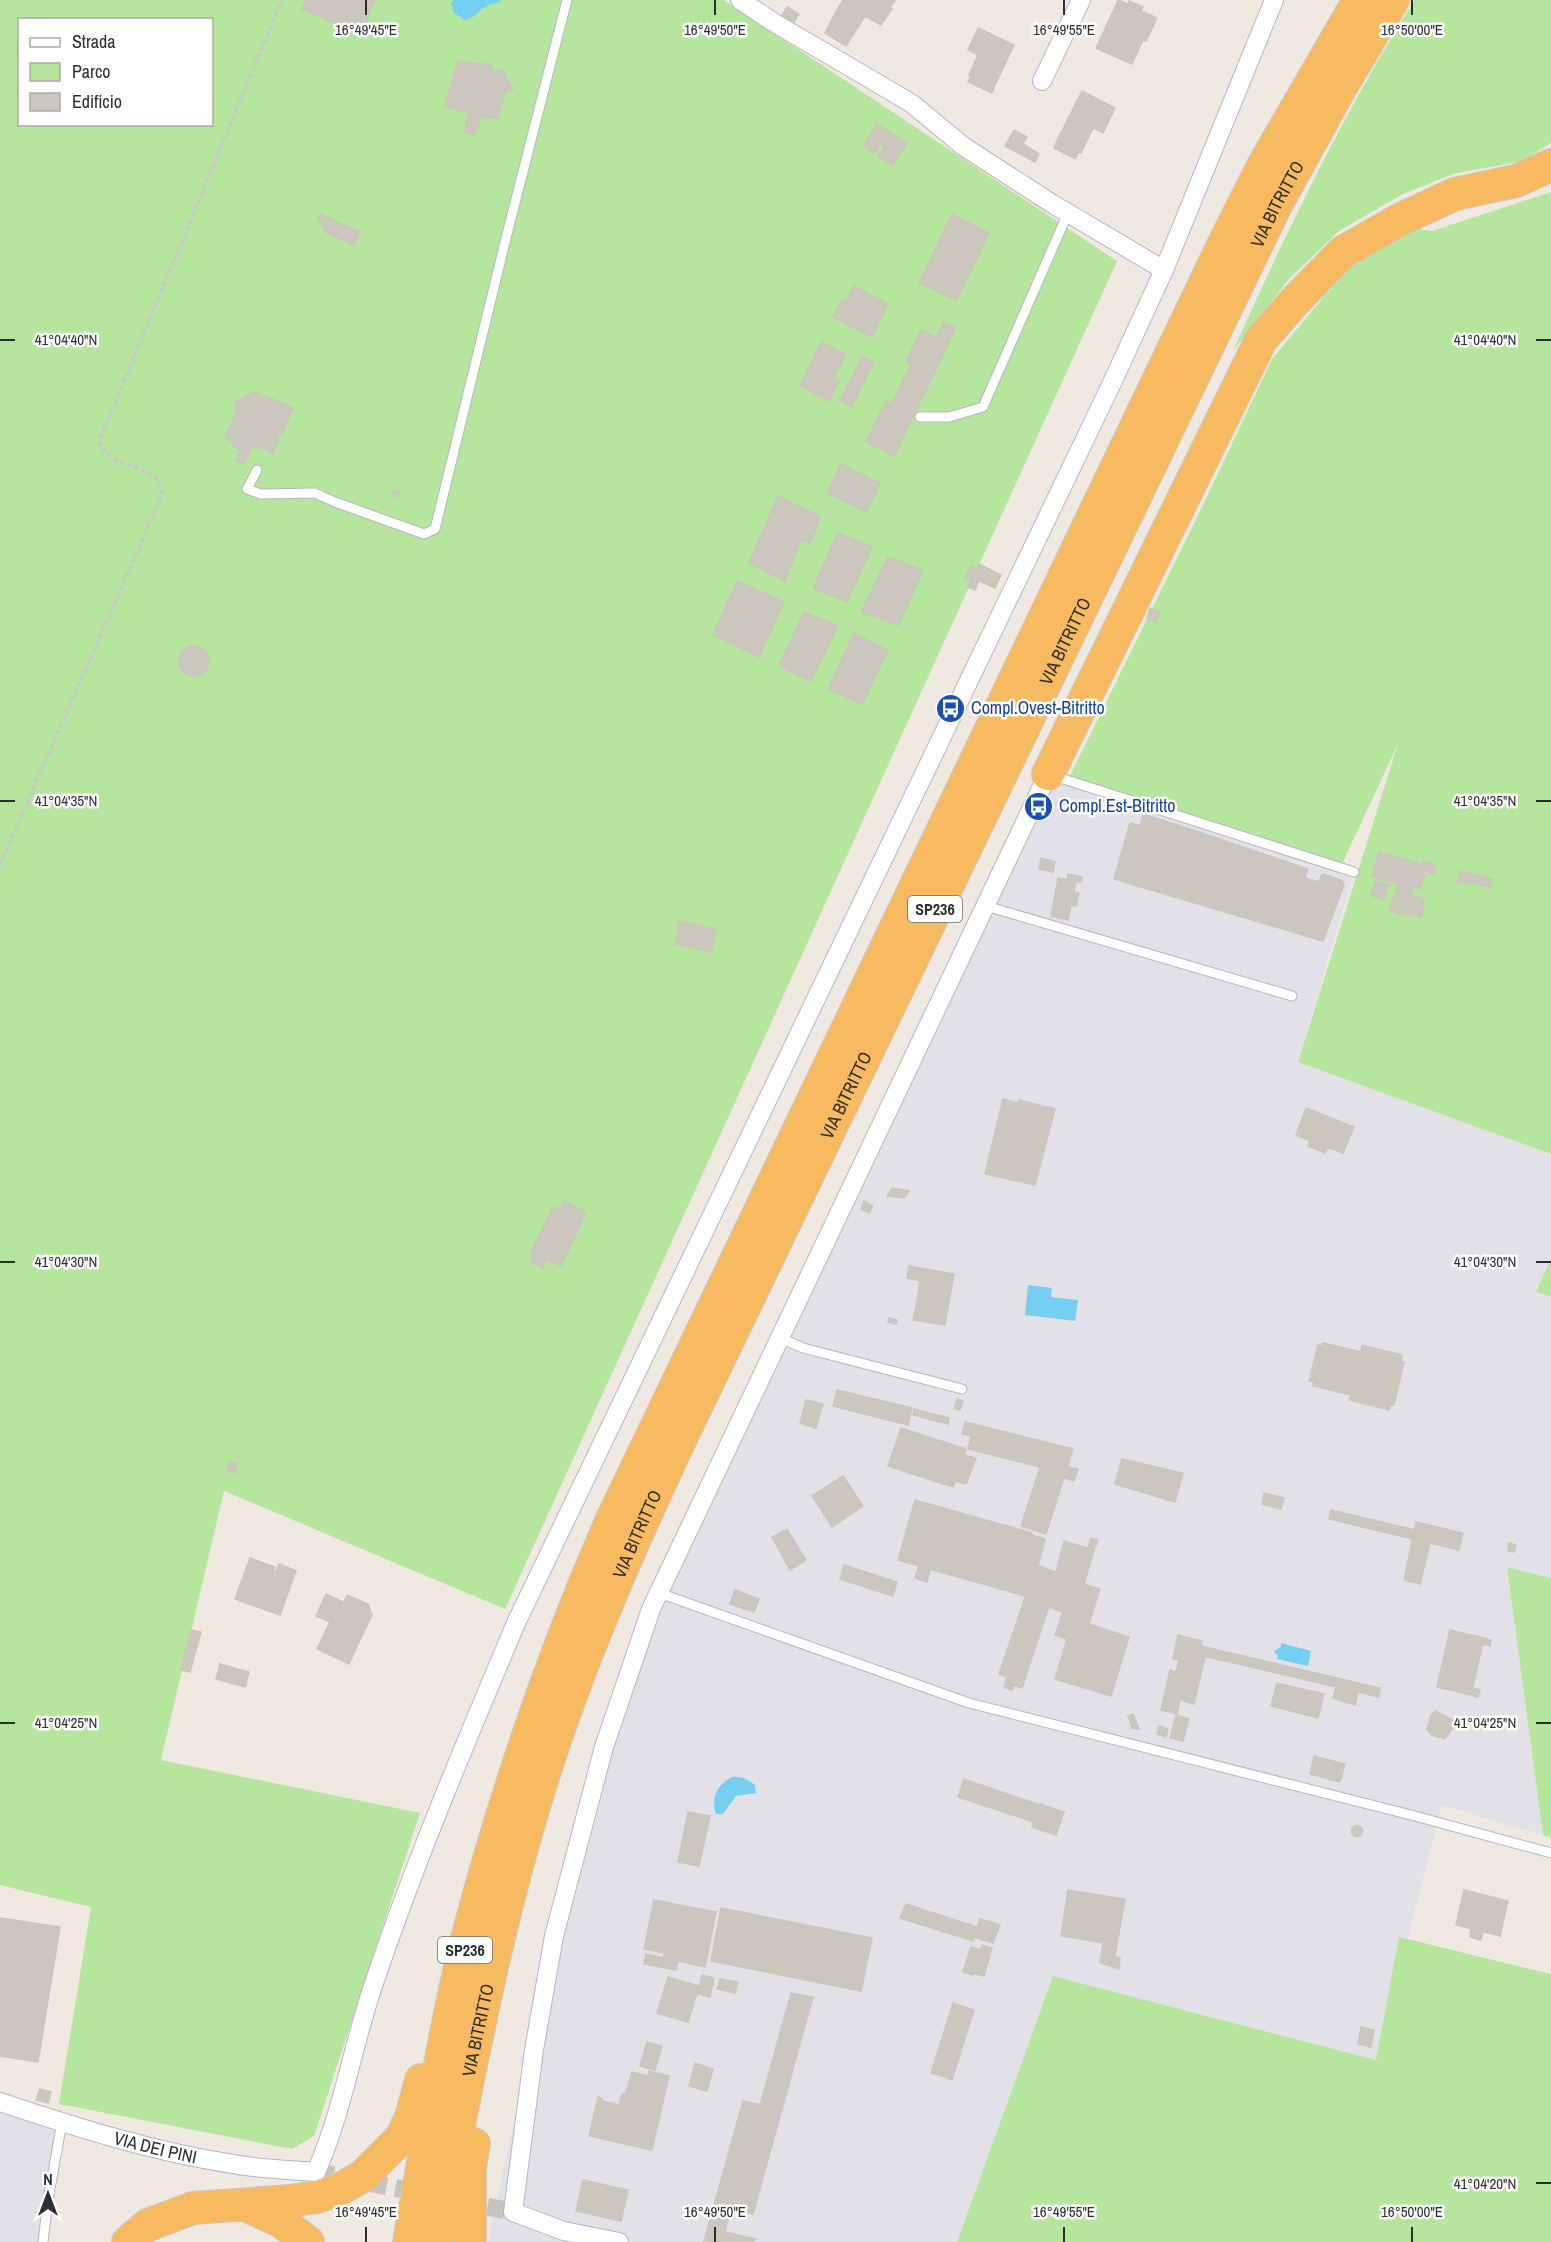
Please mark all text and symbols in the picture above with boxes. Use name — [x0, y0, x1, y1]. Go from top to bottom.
legend — [18, 18, 213, 126]
text: 16°49'45"E — [335, 19, 397, 40]
text: 16°49'50"E — [684, 19, 746, 40]
text: 16°49'55"E — [1033, 19, 1095, 40]
text: 16°50'00"E — [1381, 19, 1443, 40]
text: Strada — [72, 29, 116, 54]
text: Parco — [72, 59, 111, 84]
text: Edificio — [72, 89, 122, 114]
street label: VIA BITRITTO — [1244, 156, 1310, 252]
text: 41°04'40"N — [35, 329, 97, 350]
text: 41°04'40"N — [1454, 329, 1516, 350]
street label: VIA BITRITTO — [1033, 594, 1097, 689]
bus stop icon: Compl.Ovest-Bitritto — [934, 692, 966, 724]
place label: Compl.Ovest-Bitritto — [971, 695, 1105, 720]
text: 41°04'35"N — [35, 790, 97, 811]
bus stop icon: Compl.Est-Bitritto — [1022, 790, 1054, 822]
text: 41°04'35"N — [1454, 790, 1516, 811]
place label: Compl.Est-Bitritto — [1059, 793, 1175, 818]
road number: SP236 — [908, 896, 962, 922]
street label: VIA BITRITTO — [814, 1047, 878, 1143]
text: 41°04'30"N — [35, 1251, 97, 1272]
text: 41°04'30"N — [1454, 1251, 1516, 1272]
street label: VIA BITRITTO — [606, 1486, 667, 1582]
text: 41°04'25"N — [35, 1712, 97, 1733]
text: 41°04'25"N — [1454, 1712, 1516, 1733]
road number: SP236 — [438, 1937, 492, 1963]
street label: VIA BITRITTO — [456, 1981, 500, 2079]
street label: VIA DEI PINI — [111, 2125, 199, 2169]
north arrow — [18, 2164, 78, 2224]
text: N — [43, 2168, 53, 2190]
text: 41°04'20"N — [1454, 2173, 1516, 2194]
text: 16°49'45"E — [335, 2201, 397, 2222]
text: 16°49'50"E — [684, 2201, 746, 2222]
text: 16°49'55"E — [1033, 2201, 1095, 2222]
text: 16°50'00"E — [1381, 2201, 1443, 2222]

